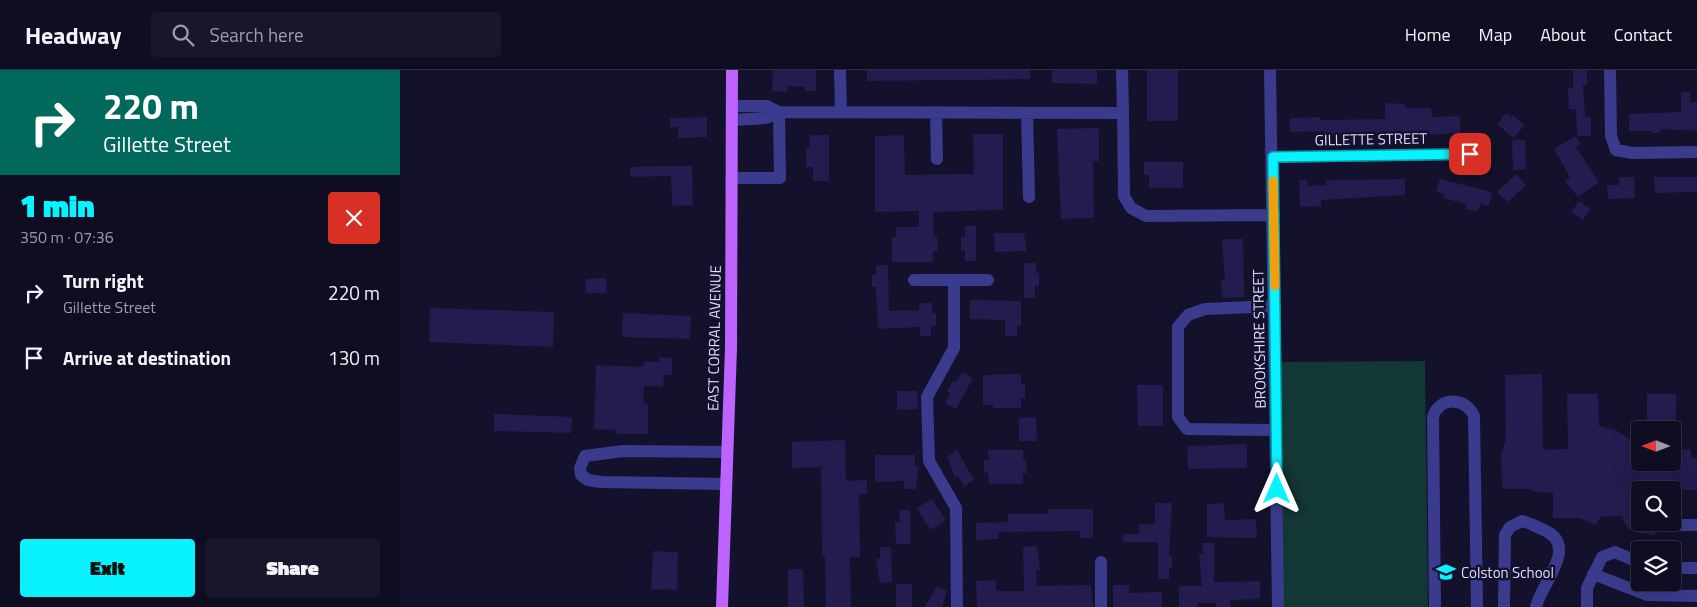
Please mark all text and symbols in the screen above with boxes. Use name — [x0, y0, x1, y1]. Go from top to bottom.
search box — [151, 12, 501, 57]
text: Headway — [25, 17, 121, 53]
text: Search here — [209, 20, 304, 49]
icon: search — [169, 21, 197, 49]
text: Home — [1405, 21, 1451, 48]
text: Map — [1479, 21, 1512, 48]
text: About — [1540, 21, 1586, 48]
text: Contact — [1614, 21, 1672, 48]
text: 220 m — [103, 79, 199, 133]
icon: right — [20, 90, 85, 155]
text: Gillette Street — [103, 127, 231, 161]
street label: GILLETTE STREET — [1314, 127, 1428, 151]
pin — [1449, 133, 1491, 175]
icon: arrive — [1456, 140, 1484, 168]
text: 1 min — [20, 183, 95, 229]
button: close — [328, 192, 380, 244]
text: 350 m · 07:36 — [20, 225, 114, 249]
street label: EAST CORRAL AVENUE — [701, 265, 727, 411]
text: Turn right — [63, 266, 144, 295]
street label: BROOKSHIRE STREET — [1246, 269, 1272, 409]
text: 220 m — [328, 278, 380, 307]
icon: right — [20, 279, 48, 307]
text: Gillette Street — [63, 295, 156, 319]
text: Arrive at destination — [63, 343, 231, 372]
text: 130 m — [328, 343, 380, 372]
icon: arrive — [20, 344, 48, 372]
north arrow — [1631, 421, 1681, 471]
map controls — [1631, 421, 1681, 591]
position arrow — [1250, 462, 1302, 514]
button: search — [1631, 481, 1681, 531]
button: Exit — [20, 539, 195, 597]
button: Share — [205, 539, 380, 597]
button: layers — [1631, 541, 1681, 591]
school or university icon: Colston School — [1435, 561, 1457, 583]
place label: Colston School — [1461, 561, 1554, 584]

